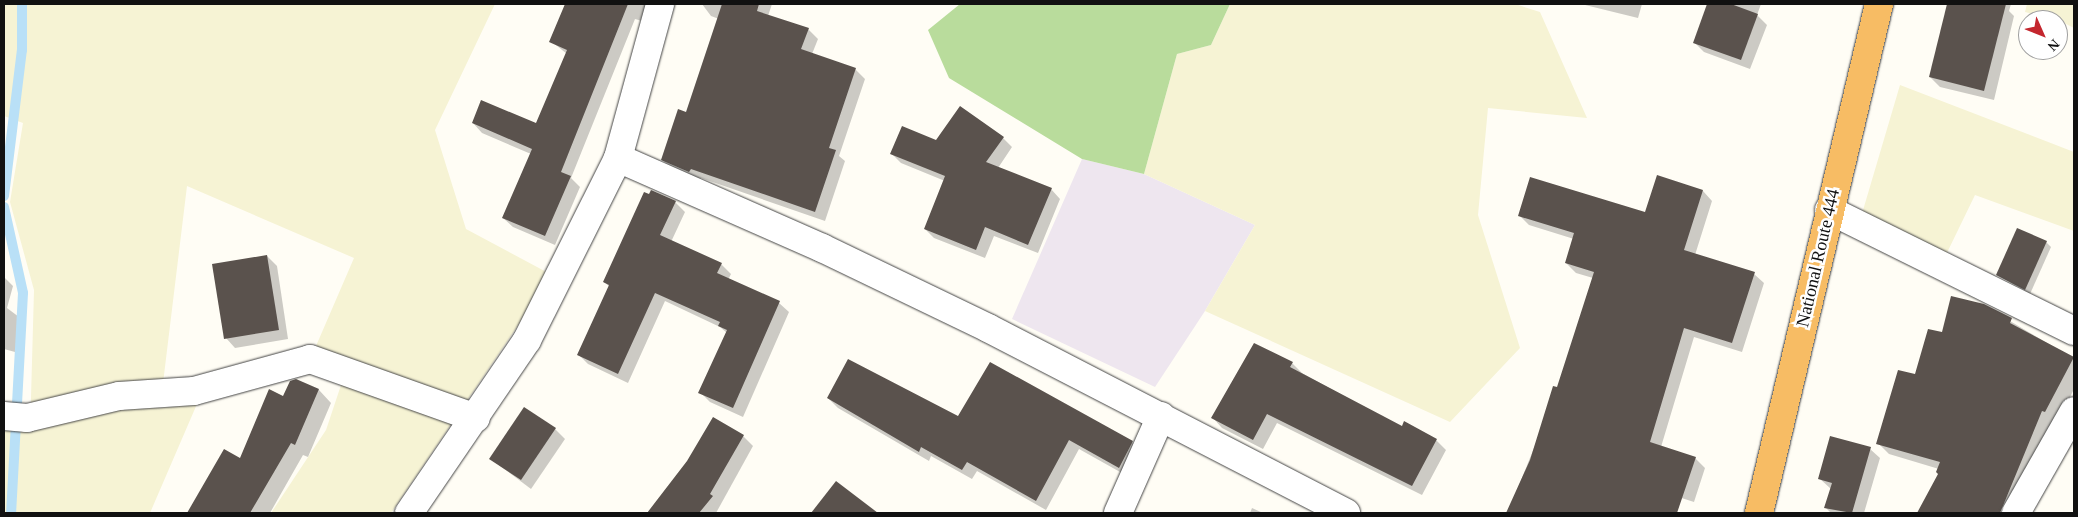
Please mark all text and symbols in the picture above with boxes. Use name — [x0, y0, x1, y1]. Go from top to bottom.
north arrow — [2018, 10, 2068, 60]
text: N — [2045, 36, 2062, 54]
street label: National Route 444 — [1790, 178, 1846, 338]

